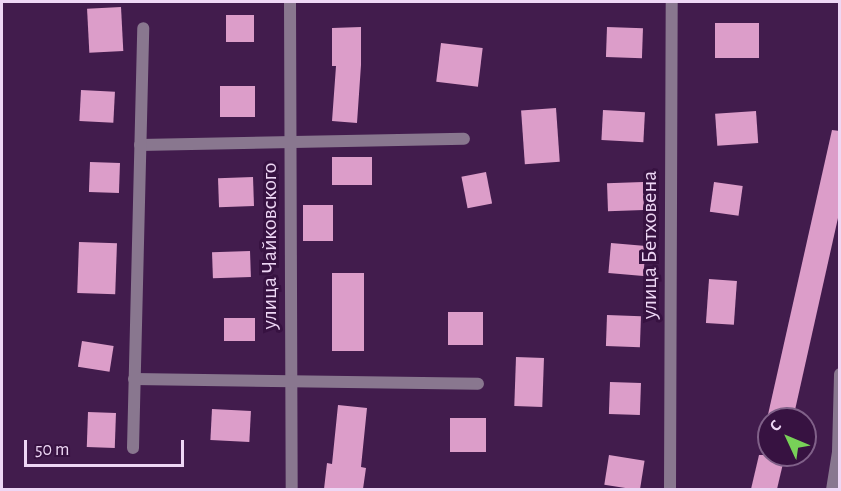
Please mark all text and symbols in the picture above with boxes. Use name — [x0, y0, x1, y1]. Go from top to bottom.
street label: улица Чайковского — [257, 163, 283, 329]
street label: улица Бетховена — [637, 171, 663, 319]
north arrow — [757, 407, 817, 467]
text: С — [767, 417, 784, 435]
scale bar — [27, 428, 188, 466]
text: 50 m — [35, 441, 69, 459]

